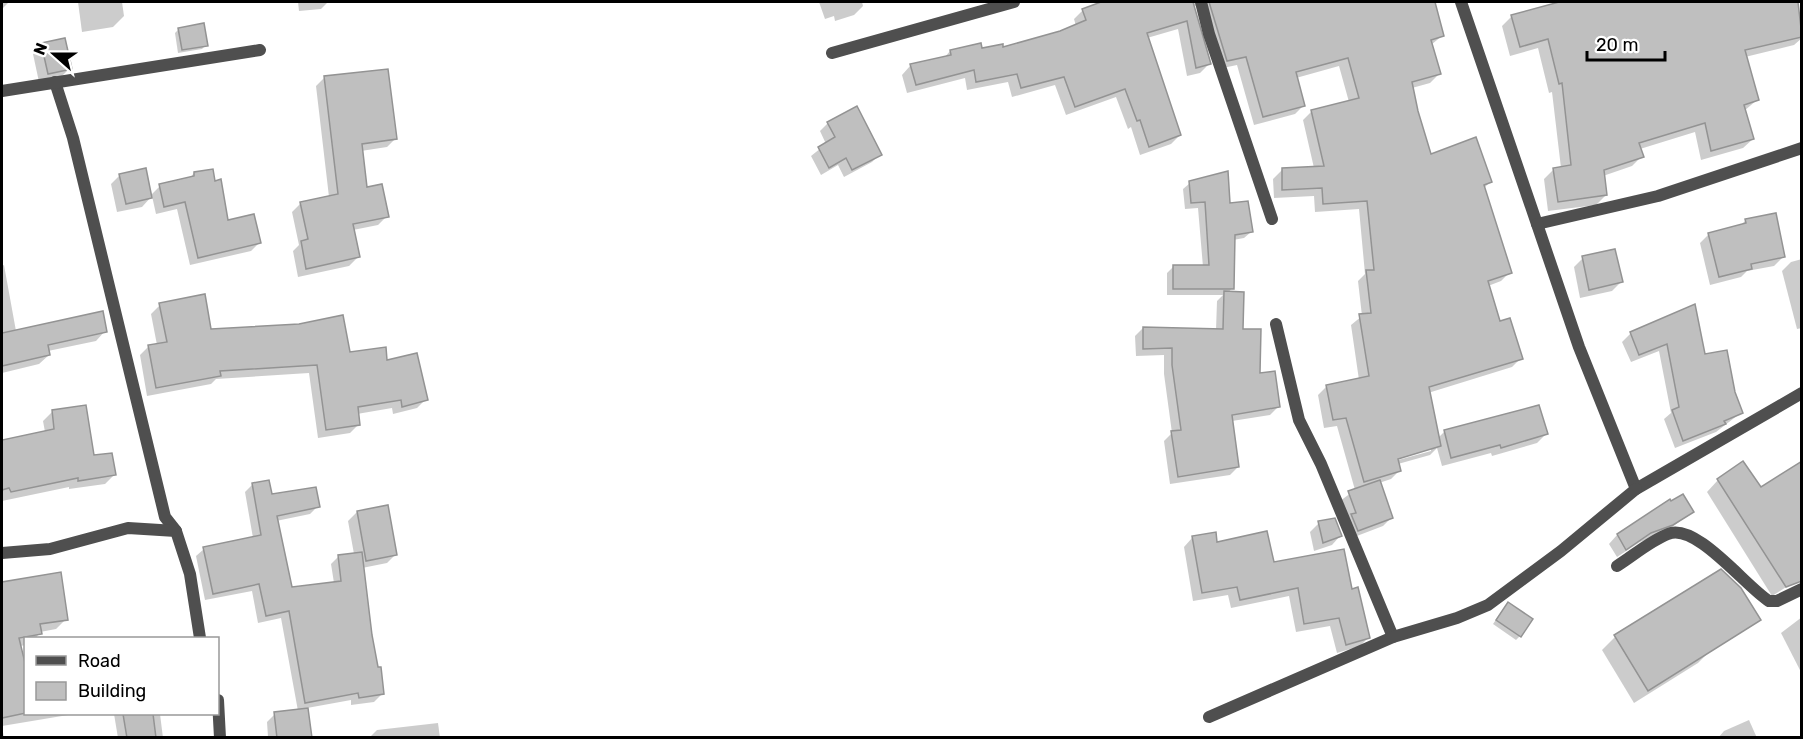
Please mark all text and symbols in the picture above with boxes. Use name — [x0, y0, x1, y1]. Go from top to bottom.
north arrow — [24, 24, 84, 84]
scale bar — [1587, 24, 1665, 62]
text: 20 m — [1596, 34, 1638, 56]
text: N — [30, 40, 51, 58]
legend — [24, 637, 219, 715]
text: Road — [78, 650, 121, 672]
text: Building — [78, 680, 146, 702]

